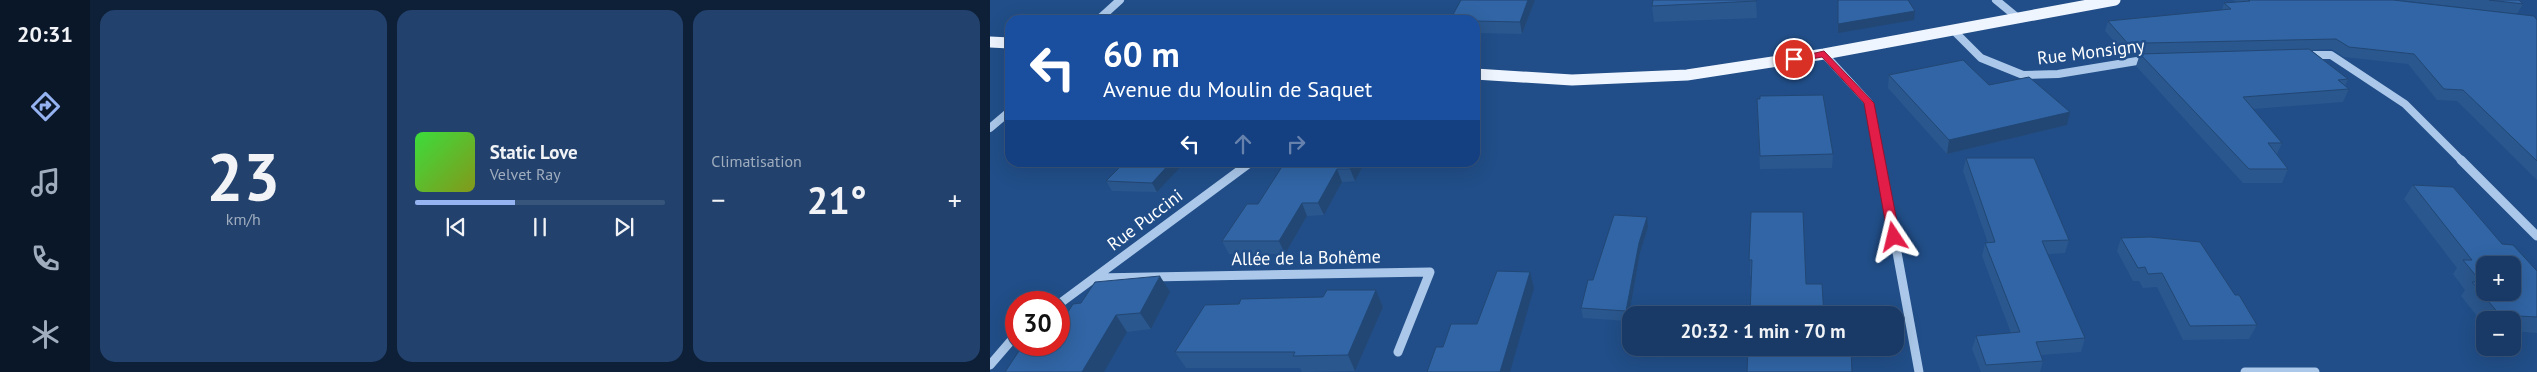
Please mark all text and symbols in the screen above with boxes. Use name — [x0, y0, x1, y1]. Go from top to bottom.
text: 20:31 — [17, 20, 73, 48]
text: 60 m — [1103, 31, 1180, 77]
street label: Rue Monsigny — [2036, 33, 2147, 70]
icon: left — [1020, 35, 1085, 100]
pin — [1773, 38, 1815, 80]
icon: arrive — [1780, 45, 1808, 73]
text: Avenue du Moulin de Saquet — [1103, 75, 1372, 103]
icon: directions — [28, 89, 63, 124]
icon: left — [1176, 130, 1204, 158]
icon: ahead — [1229, 130, 1257, 158]
icon: right — [1282, 130, 1310, 158]
text: 23 — [206, 134, 280, 218]
text: Static Love — [490, 140, 578, 164]
text: Climatisation — [711, 151, 802, 171]
text: Velvet Ray — [490, 164, 561, 184]
icon: music — [28, 165, 63, 200]
text: 21° — [807, 175, 867, 224]
text: − — [711, 181, 725, 218]
text: + — [948, 181, 962, 218]
street label: Rue Puccini — [1102, 184, 1187, 255]
text: km/h — [226, 209, 261, 229]
position arrow — [1867, 210, 1919, 262]
icon: previous — [442, 213, 470, 241]
icon: pause — [526, 213, 554, 241]
icon: next — [610, 213, 638, 241]
icon: phone — [28, 241, 63, 276]
street label: Allée de la Bohême — [1231, 245, 1381, 270]
map controls — [2476, 256, 2521, 356]
button: + — [2476, 256, 2521, 301]
speed limit sign: 30 — [1005, 291, 1070, 356]
button: − — [2476, 311, 2521, 356]
icon: climate — [28, 317, 63, 352]
text: 20:32 · 1 min · 70 m — [1680, 319, 1846, 343]

